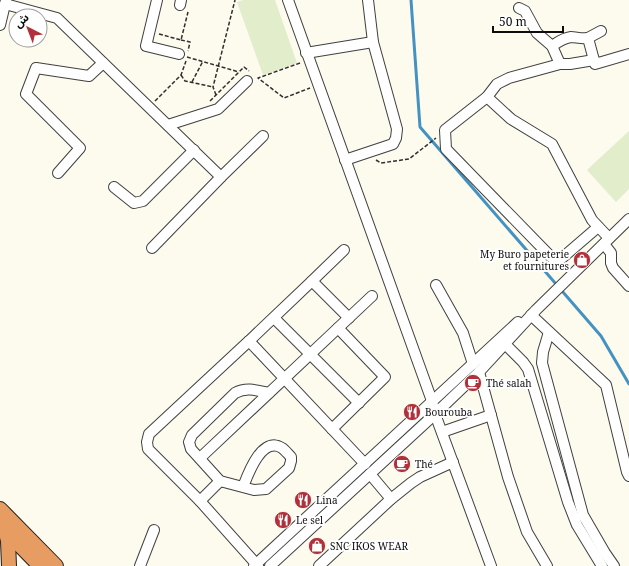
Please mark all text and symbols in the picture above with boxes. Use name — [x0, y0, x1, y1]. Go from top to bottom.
north arrow — [8, 8, 48, 48]
scale bar — [493, 8, 563, 34]
text: ش — [10, 10, 32, 31]
text: 50 m — [499, 13, 527, 30]
place label: My Buro papeterie et fournitures — [480, 247, 569, 273]
shop icon: My Buro papeterie et fournitures — [572, 250, 592, 270]
cafe icon: Thé salah — [463, 373, 483, 393]
place label: Thé salah — [486, 376, 532, 390]
restaurant icon: Bourouba — [402, 402, 422, 422]
place label: Bourouba — [425, 405, 473, 419]
cafe icon: Thé — [392, 454, 412, 474]
place label: Thé — [415, 457, 433, 471]
restaurant icon: Lina — [293, 490, 313, 510]
place label: Lina — [316, 493, 338, 507]
restaurant icon: Le sel — [273, 510, 293, 530]
place label: Le sel — [296, 513, 323, 527]
shop icon: SNC IKOS WEAR — [307, 536, 327, 556]
place label: SNC IKOS WEAR — [330, 539, 408, 553]

